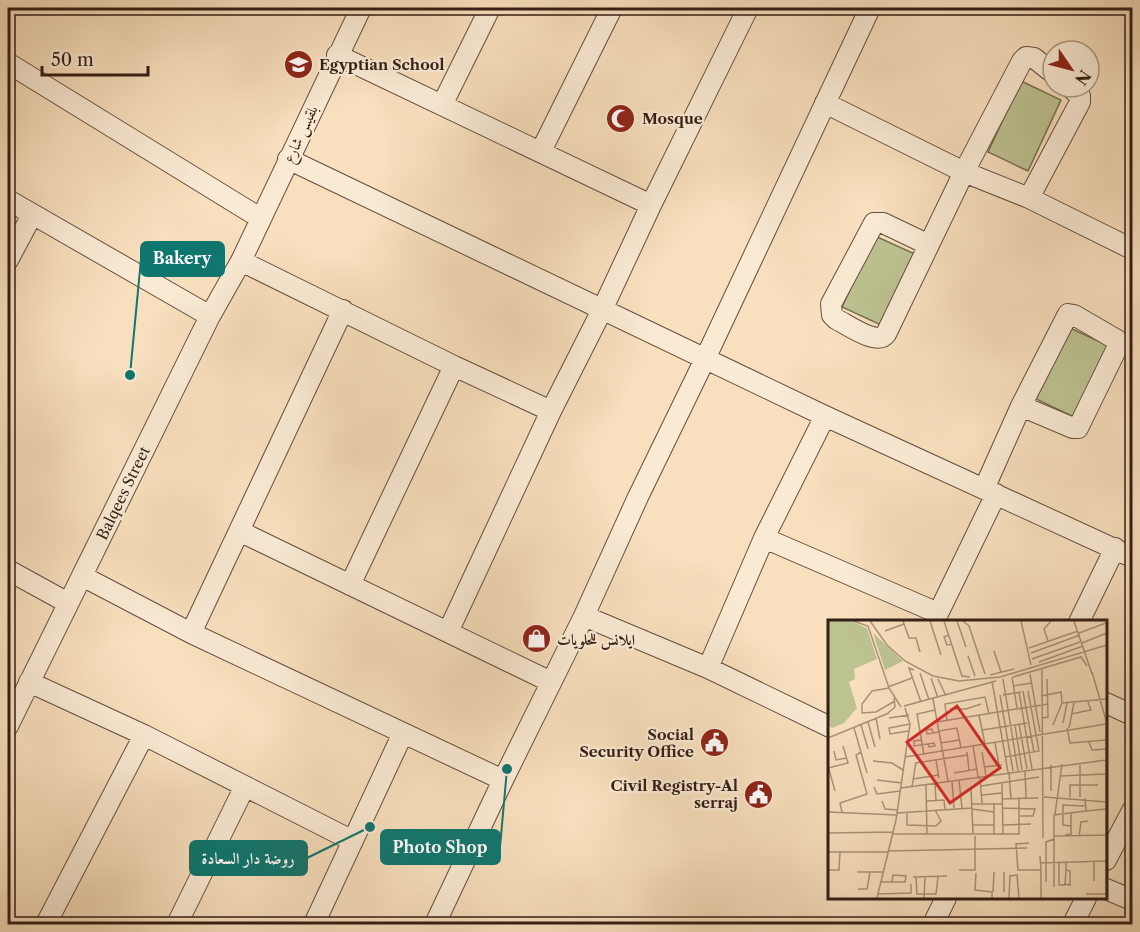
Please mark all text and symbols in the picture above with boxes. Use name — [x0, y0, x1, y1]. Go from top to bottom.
scale bar — [42, 39, 148, 77]
north arrow — [1041, 39, 1101, 99]
school or university icon: Egyptian School — [282, 48, 314, 80]
text: 50 m — [51, 49, 94, 71]
place label: Egyptian School — [319, 55, 444, 74]
text: N — [1071, 66, 1095, 89]
street label: بلقيس شارع — [278, 102, 325, 168]
mosque icon: Mosque — [605, 102, 637, 134]
place label: Mosque — [642, 109, 703, 128]
callout: Bakery — [141, 242, 224, 276]
text: Bakery — [153, 248, 212, 268]
street label: Balqees Street — [92, 442, 154, 543]
inset map — [828, 620, 1107, 899]
shop icon: ايلانس للحلويات — [520, 623, 552, 655]
place label: ايلانس للحلويات — [557, 630, 635, 650]
place label: Social Security Office — [579, 725, 694, 761]
public building icon: Social Security Office — [699, 727, 731, 759]
place label: Civil Registry-Al serraj — [610, 776, 738, 812]
public building icon: Civil Registry-Al serraj — [743, 778, 775, 810]
callout: Photo Shop — [381, 830, 500, 864]
text: Photo Shop — [393, 837, 488, 857]
callout: روضة دار السعادة — [190, 841, 307, 875]
text: روضة دار السعادة — [201, 848, 295, 868]

